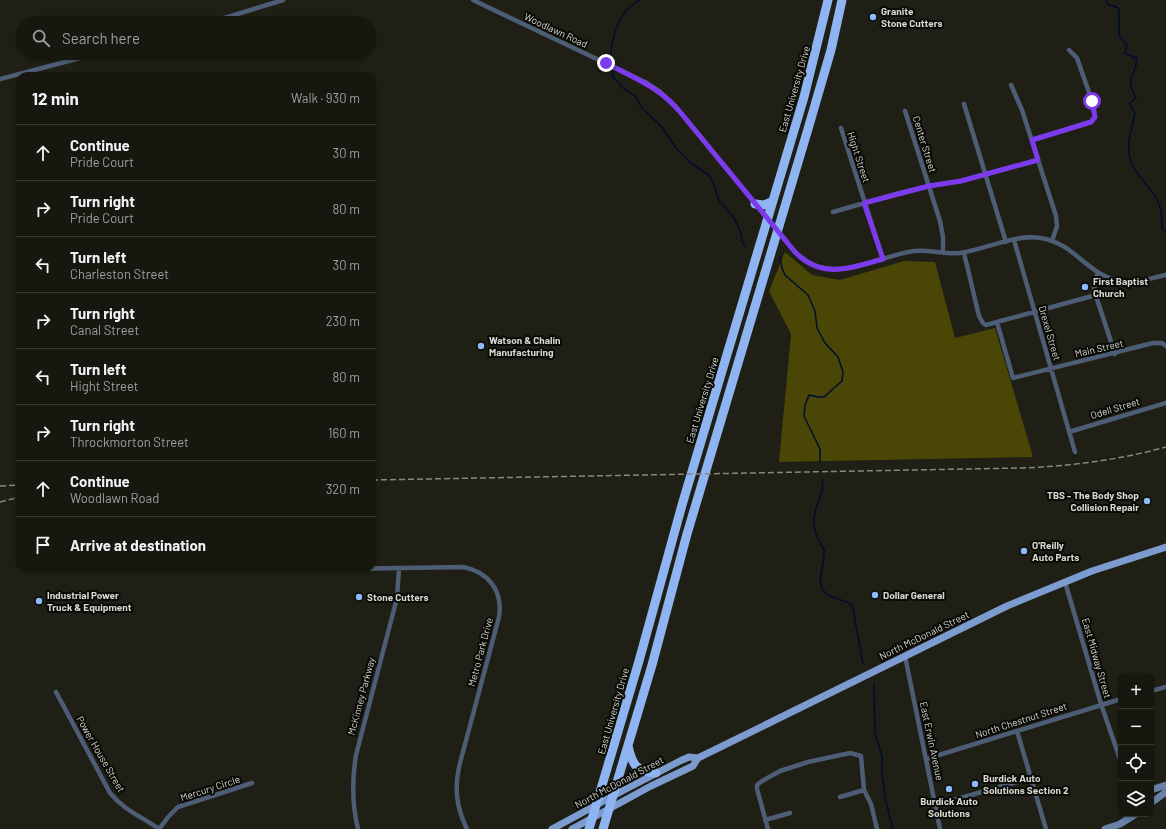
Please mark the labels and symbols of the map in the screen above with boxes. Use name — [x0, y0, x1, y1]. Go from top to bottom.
place label: Granite Stone Cutters — [881, 5, 942, 29]
street label: Woodlawn Road — [522, 10, 590, 50]
marker: Granite Stone Cutters — [868, 12, 878, 22]
street label: East University Drive — [776, 44, 812, 134]
route end — [597, 54, 615, 72]
route start — [1083, 92, 1101, 110]
street label: Center Street — [911, 114, 939, 174]
street label: Hight Street — [845, 130, 873, 184]
place label: First Baptist Church — [1093, 275, 1148, 299]
marker: First Baptist Church — [1080, 282, 1090, 292]
street label: Drexel Street — [1036, 304, 1064, 362]
place label: Watson & Chalin Manufacturing — [489, 334, 561, 358]
street label: Main Street — [1074, 337, 1125, 359]
marker: Watson & Chalin Manufacturing — [476, 341, 486, 351]
street label: East University Drive — [683, 355, 721, 445]
street label: Odell Street — [1089, 395, 1141, 421]
place label: TBS - The Body Shop Collision Repair — [1047, 489, 1139, 513]
marker: TBS - The Body Shop Collision Repair — [1142, 496, 1152, 506]
place label: O'Reilly Auto Parts — [1032, 539, 1079, 563]
marker: O'Reilly Auto Parts — [1019, 546, 1029, 556]
place label: Industrial Power Truck & Equipment — [47, 589, 132, 613]
place label: Dollar General — [883, 589, 945, 601]
marker: Dollar General — [870, 590, 880, 600]
place label: Stone Cutters — [367, 591, 428, 603]
marker: Stone Cutters — [354, 592, 364, 602]
marker: Industrial Power Truck & Equipment — [34, 596, 44, 606]
street label: North McDonald Street — [877, 608, 971, 662]
street label: Metro Park Drive — [465, 616, 495, 688]
street label: East Midway Street — [1080, 617, 1114, 700]
street label: McKinney Parkway — [345, 655, 377, 736]
street label: East University Drive — [595, 666, 631, 756]
street label: North Chestnut Street — [974, 699, 1069, 741]
street label: East Erwin Avenue — [918, 700, 946, 782]
street label: Power House Street — [74, 714, 128, 794]
street label: North McDonald Street — [573, 753, 666, 810]
place label: Burdick Auto Solutions Section 2 — [983, 772, 1069, 796]
street label: Mercury Circle — [179, 773, 241, 803]
marker: Burdick Auto Solutions Section 2 — [970, 779, 980, 789]
marker: Burdick Auto Solutions — [944, 784, 954, 794]
place label: Burdick Auto Solutions — [920, 795, 978, 819]

